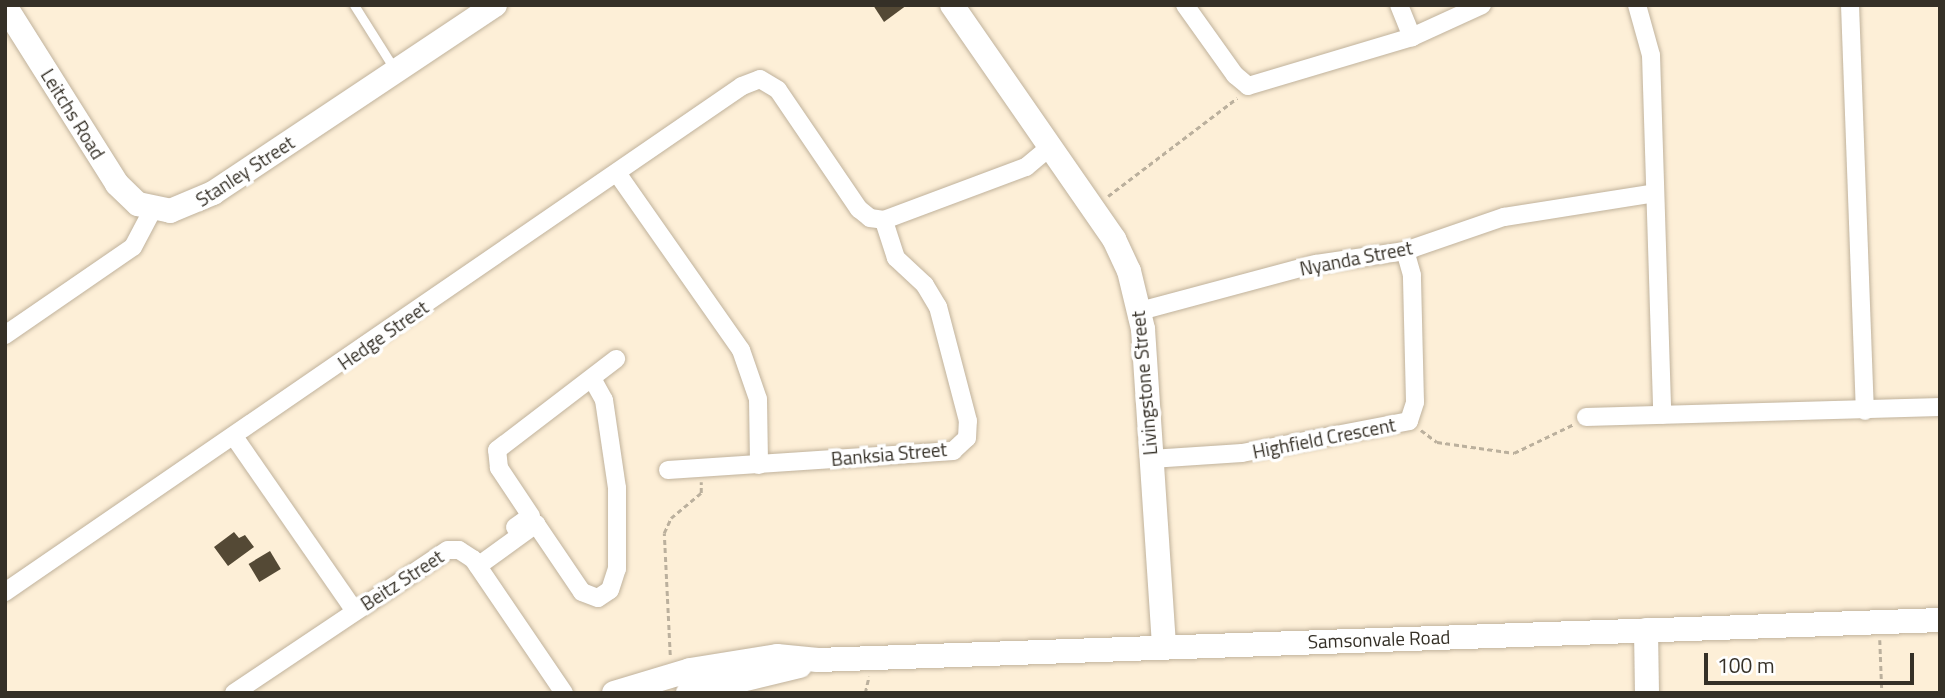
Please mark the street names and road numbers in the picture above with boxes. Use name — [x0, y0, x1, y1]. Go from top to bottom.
street label: Leitchs Road — [36, 65, 110, 163]
street label: Stanley Street — [192, 131, 298, 211]
street label: Nyanda Street — [1298, 236, 1414, 280]
street label: Hedge Street — [333, 296, 433, 374]
street label: Livingstone Street — [1126, 310, 1162, 456]
street label: Highfield Crescent — [1251, 413, 1397, 463]
street label: Banksia Street — [830, 438, 948, 470]
street label: Beitz Street — [356, 545, 448, 615]
street label: Samsonvale Road — [1307, 625, 1451, 653]

